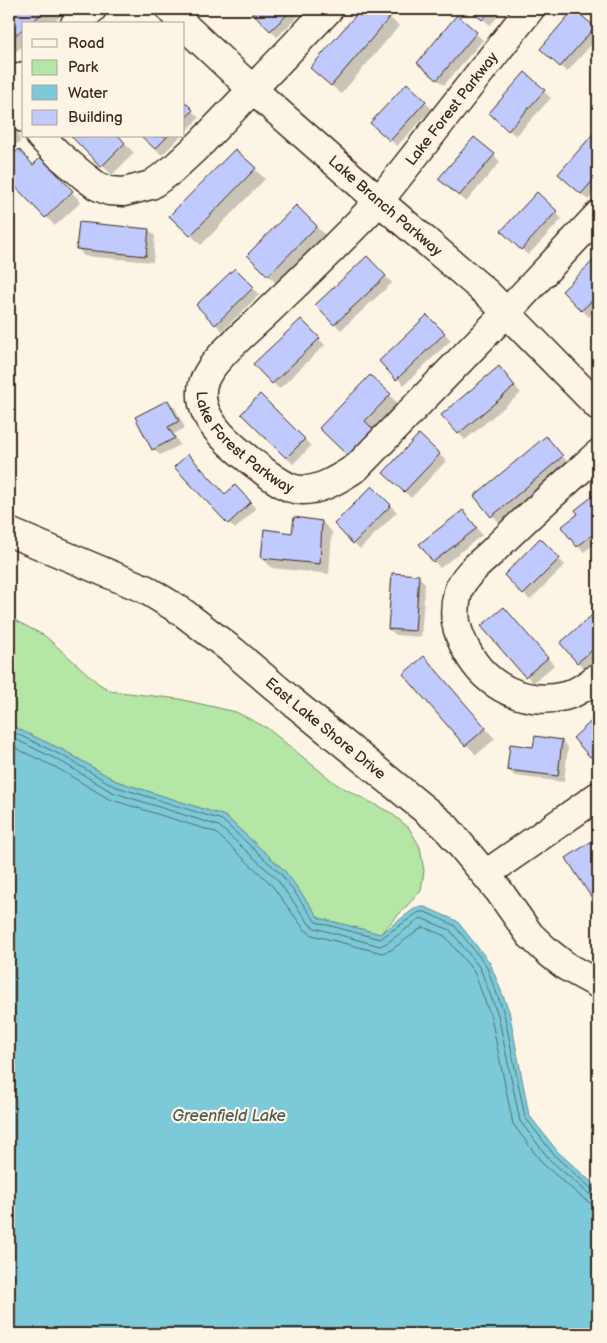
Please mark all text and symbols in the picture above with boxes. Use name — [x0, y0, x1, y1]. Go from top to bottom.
legend — [22, 22, 185, 138]
text: Road — [68, 34, 104, 53]
street label: Lake Forest Parkway — [402, 48, 502, 170]
text: Park — [68, 58, 99, 77]
text: Water — [68, 84, 108, 103]
text: Building — [68, 108, 123, 127]
street label: Lake Branch Parkway — [324, 151, 447, 261]
street label: Lake Forest Parkway — [192, 391, 297, 498]
street label: East Lake Shore Drive — [262, 673, 390, 784]
water label: Greenfield Lake — [172, 1107, 286, 1126]

